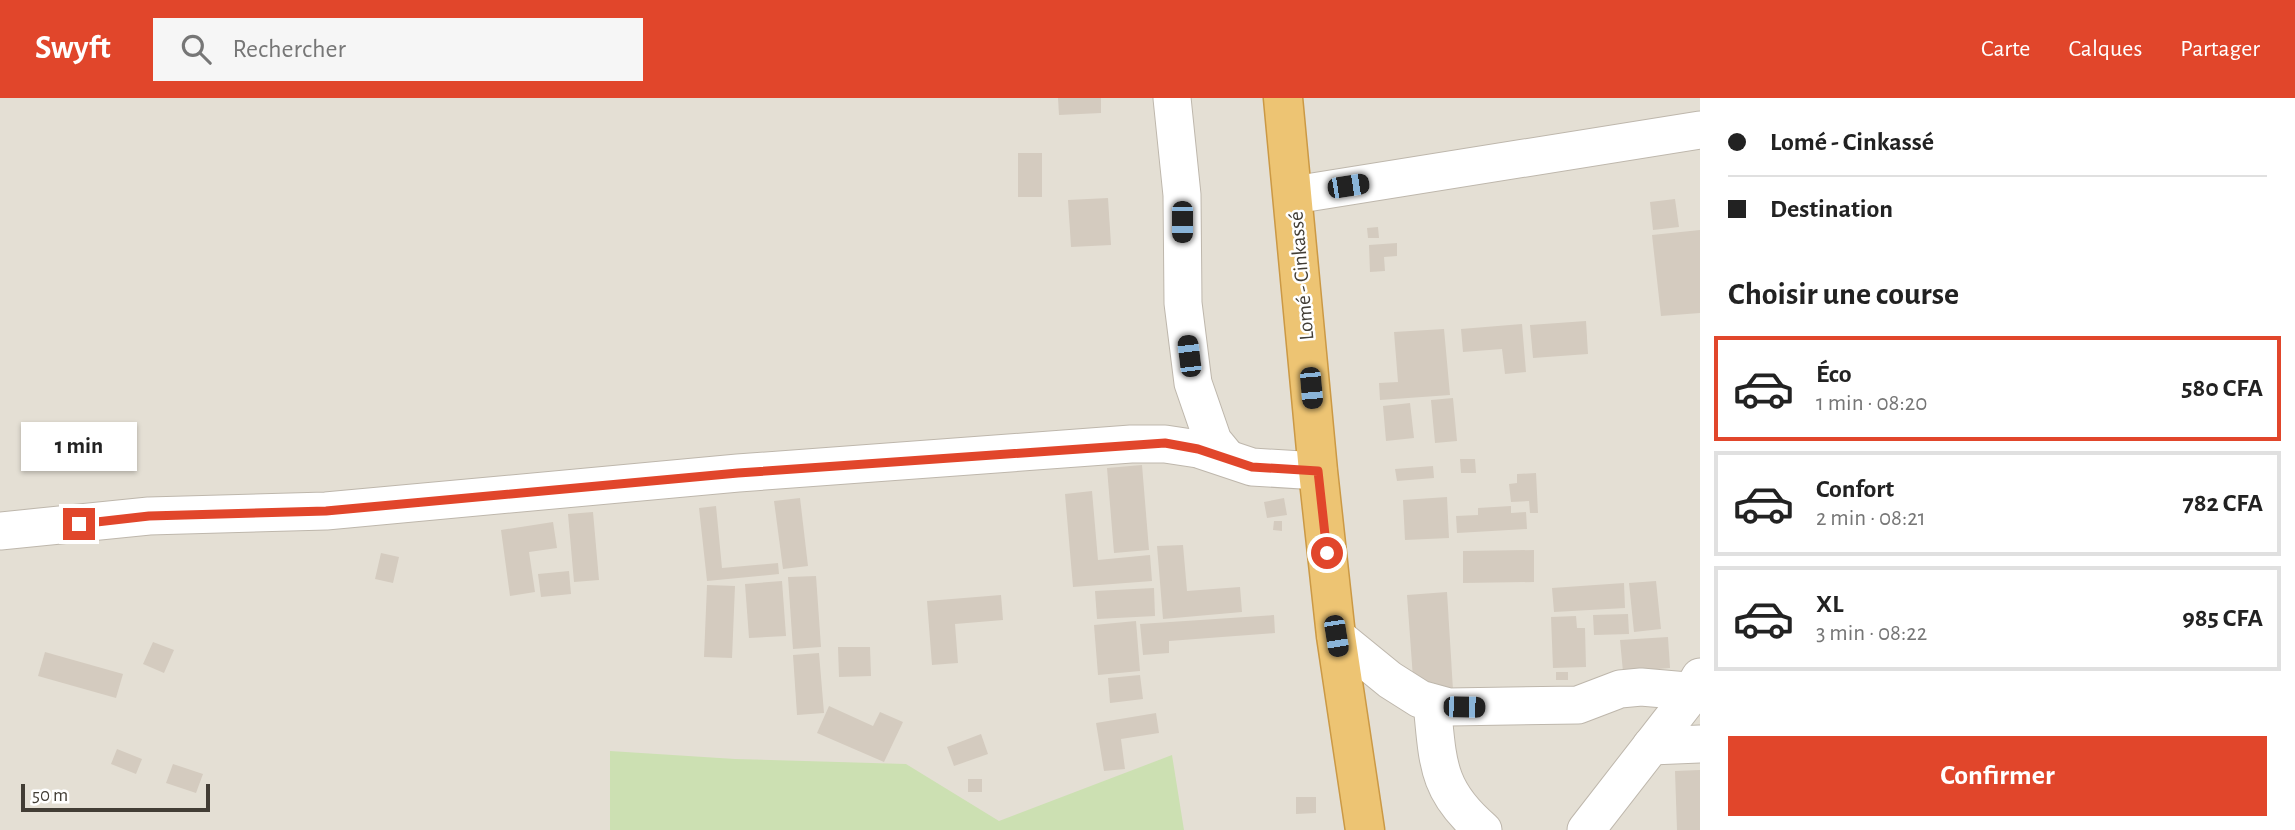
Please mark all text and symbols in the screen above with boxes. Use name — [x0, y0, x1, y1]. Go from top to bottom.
search box — [153, 18, 643, 81]
icon: search — [177, 30, 215, 68]
text: Swyft — [35, 32, 111, 65]
text: Rechercher — [233, 36, 346, 62]
text: Carte — [1981, 37, 2030, 61]
text: Calques — [2068, 37, 2142, 61]
text: Partager — [2180, 37, 2260, 61]
text: Lomé - Cinkassé — [1770, 129, 1934, 155]
car — [1326, 172, 1371, 200]
text: Destination — [1770, 196, 1893, 222]
car — [1172, 201, 1193, 243]
street label: Lomé - Cinkassé — [1285, 211, 1318, 341]
text: Choisir une course — [1728, 278, 1959, 310]
car — [1177, 334, 1202, 378]
icon: car — [1732, 357, 1795, 420]
text: Éco — [1816, 361, 1852, 387]
car — [1299, 366, 1324, 410]
text: 580 CFA — [2181, 375, 2263, 401]
text: 1 min · 08:20 — [1816, 392, 1927, 415]
callout: 1 min — [21, 422, 137, 472]
text: 1 min — [55, 435, 103, 458]
icon: car — [1732, 472, 1795, 535]
text: Confort — [1816, 476, 1894, 502]
text: 782 CFA — [2183, 490, 2263, 516]
text: 2 min · 08:21 — [1816, 507, 1926, 530]
route end — [63, 508, 95, 540]
route start — [1311, 537, 1343, 569]
icon: car — [1732, 587, 1795, 650]
text: XL — [1816, 591, 1843, 617]
text: 985 CFA — [2182, 605, 2263, 631]
car — [1323, 614, 1350, 658]
text: 3 min · 08:22 — [1816, 622, 1927, 645]
car — [1443, 696, 1486, 718]
button: Confirmer — [1728, 736, 2267, 816]
scale bar — [21, 781, 210, 813]
text: 50 m — [32, 786, 68, 805]

